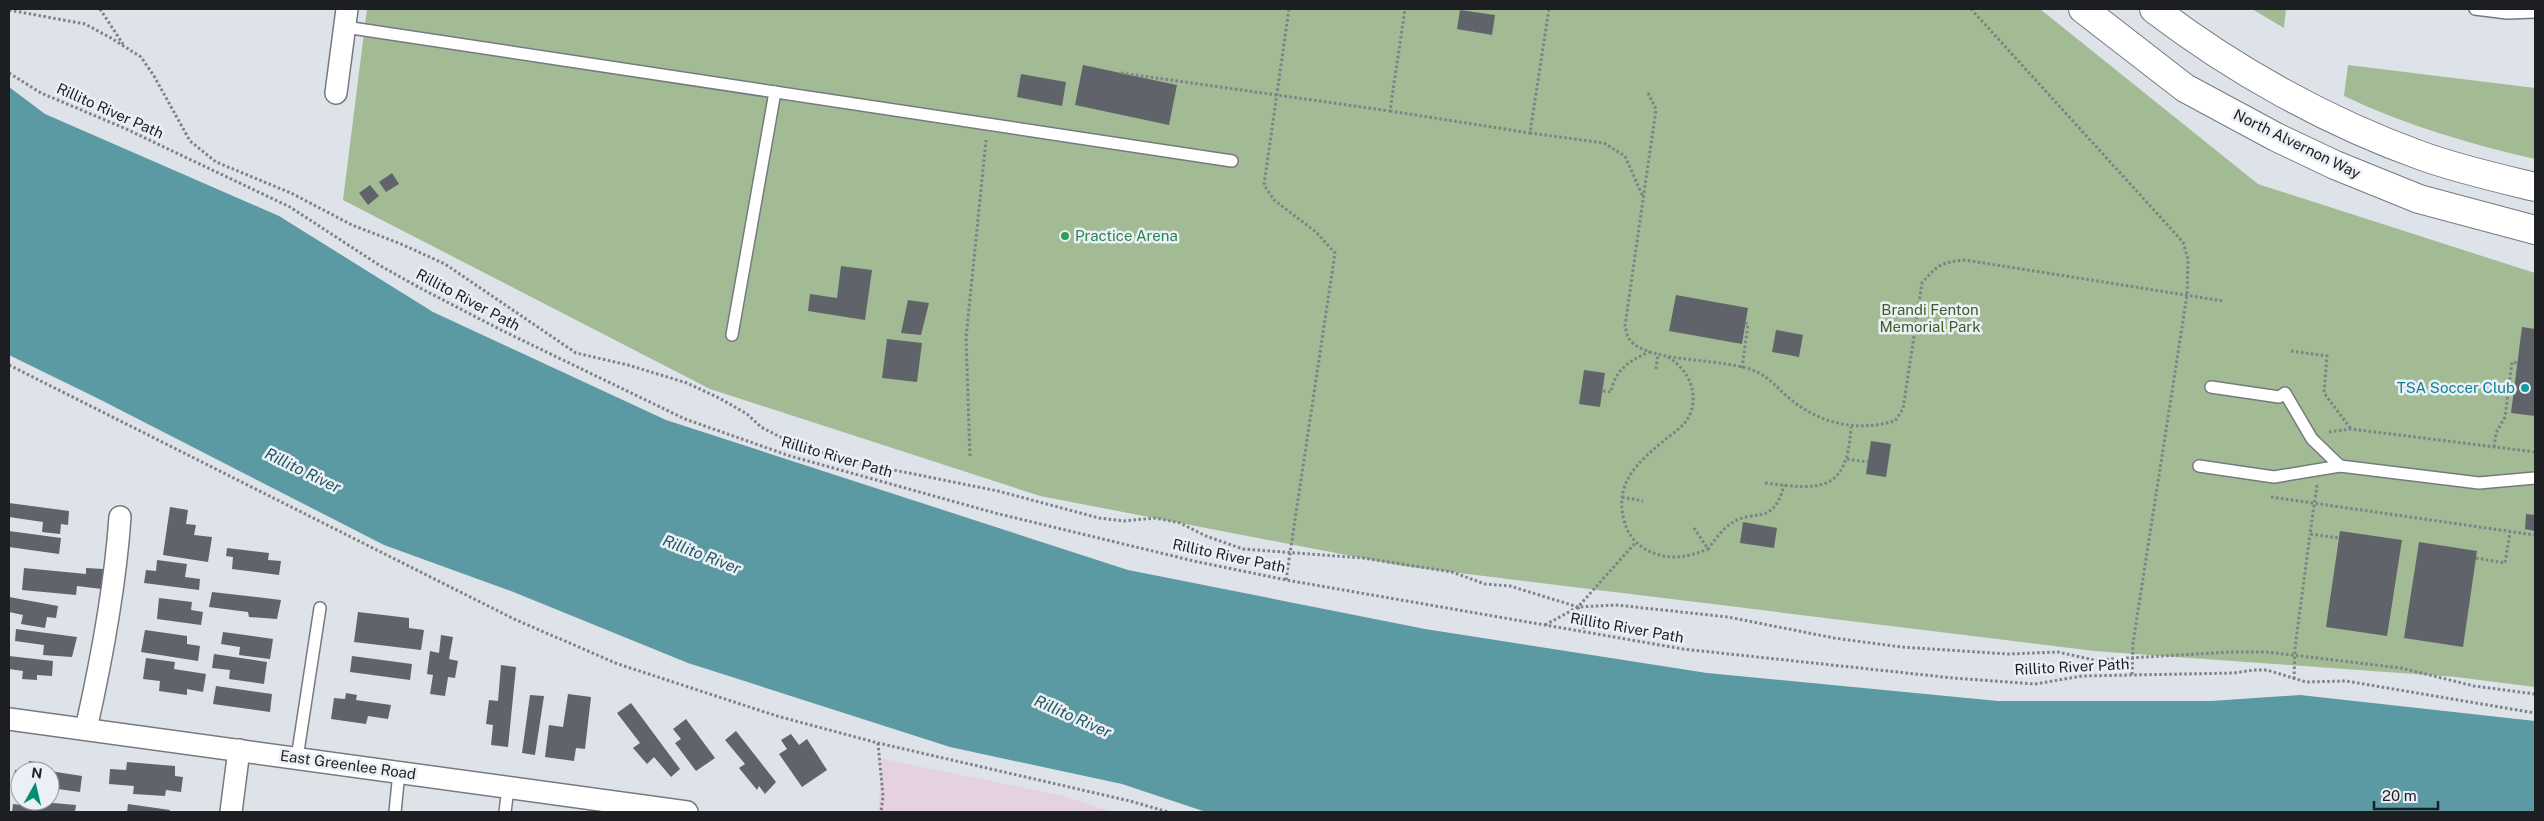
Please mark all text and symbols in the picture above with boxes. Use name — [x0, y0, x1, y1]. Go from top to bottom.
street label: Rillito River Path — [54, 79, 166, 142]
street label: North Alvernon Way — [2231, 105, 2363, 182]
place label: Practice Arena — [1075, 227, 1178, 244]
marker: Practice Arena — [1059, 230, 1071, 242]
street label: Rillito River Path — [413, 265, 523, 334]
park label: Brandi Fenton Memorial Park — [1879, 301, 1981, 335]
place label: TSA Soccer Club — [2397, 379, 2515, 396]
marker: TSA Soccer Club — [2519, 382, 2531, 394]
street label: Rillito River Path — [779, 432, 895, 481]
water label: Rillito River — [262, 444, 345, 497]
water label: Rillito River — [660, 531, 745, 578]
street label: Rillito River Path — [1171, 535, 1287, 576]
street label: Rillito River Path — [1569, 609, 1685, 646]
street label: Rillito River Path — [2014, 655, 2130, 678]
water label: Rillito River — [1031, 691, 1115, 742]
street label: East Greenlee Road — [279, 747, 417, 782]
north arrow — [10, 761, 60, 811]
text: N — [30, 764, 43, 782]
scale bar — [2374, 778, 2438, 810]
text: 20 m — [2382, 787, 2417, 804]

